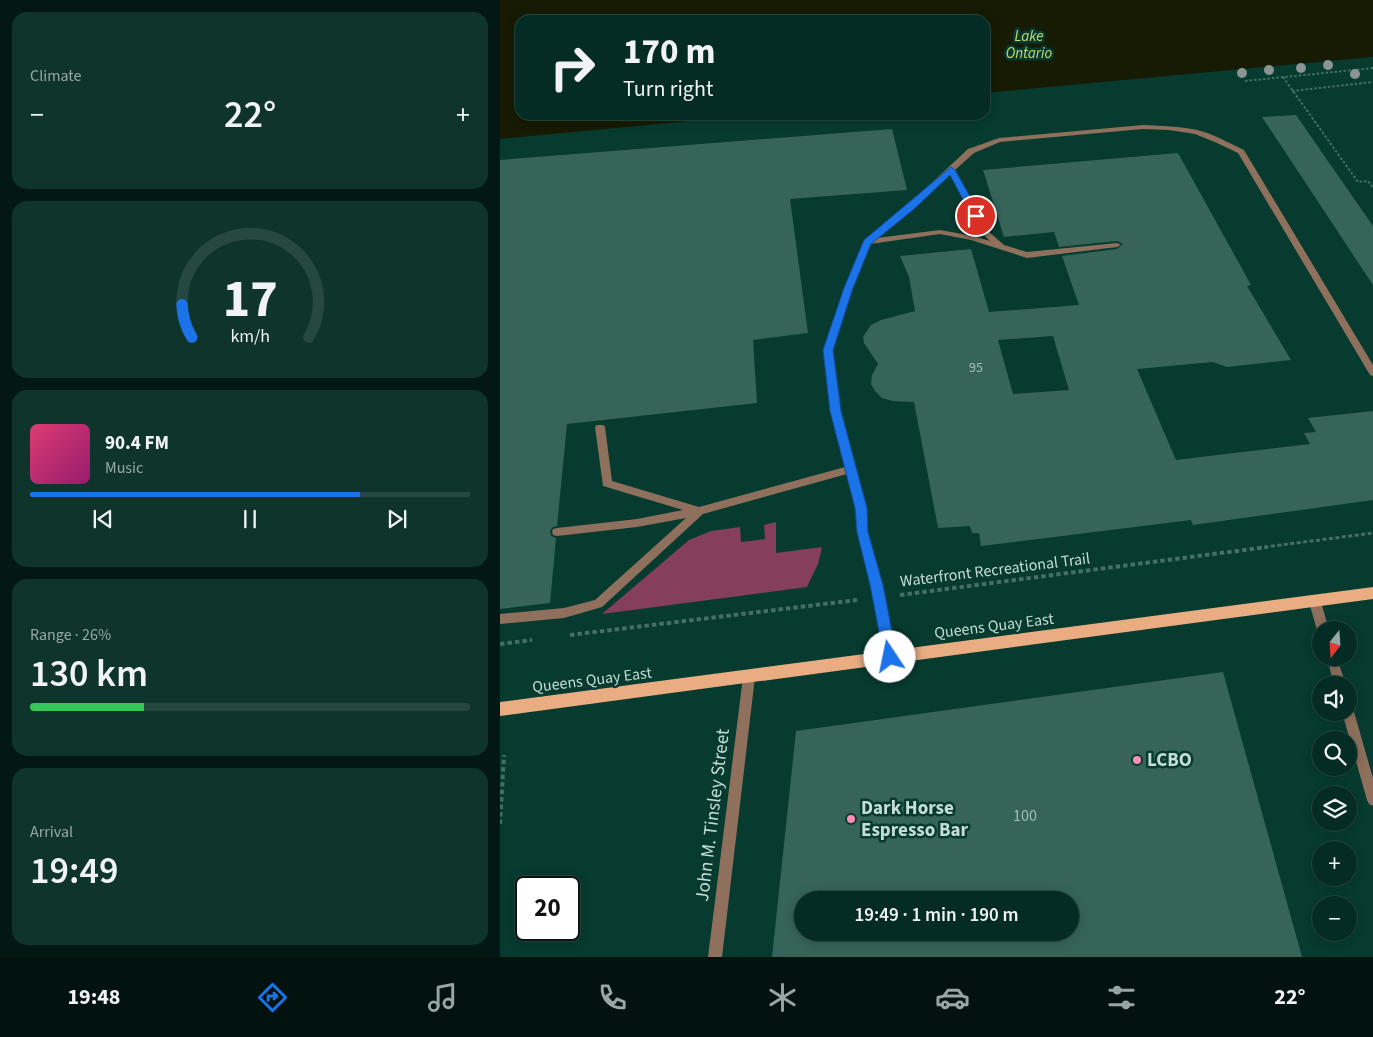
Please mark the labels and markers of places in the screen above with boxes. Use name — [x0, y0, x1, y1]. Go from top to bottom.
pin — [955, 195, 997, 237]
place label: LCBO — [1147, 747, 1192, 774]
marker: LCBO — [1131, 754, 1143, 766]
place label: Dark Horse Espresso Bar — [861, 795, 969, 844]
marker: Dark Horse Espresso Bar — [845, 813, 857, 825]

